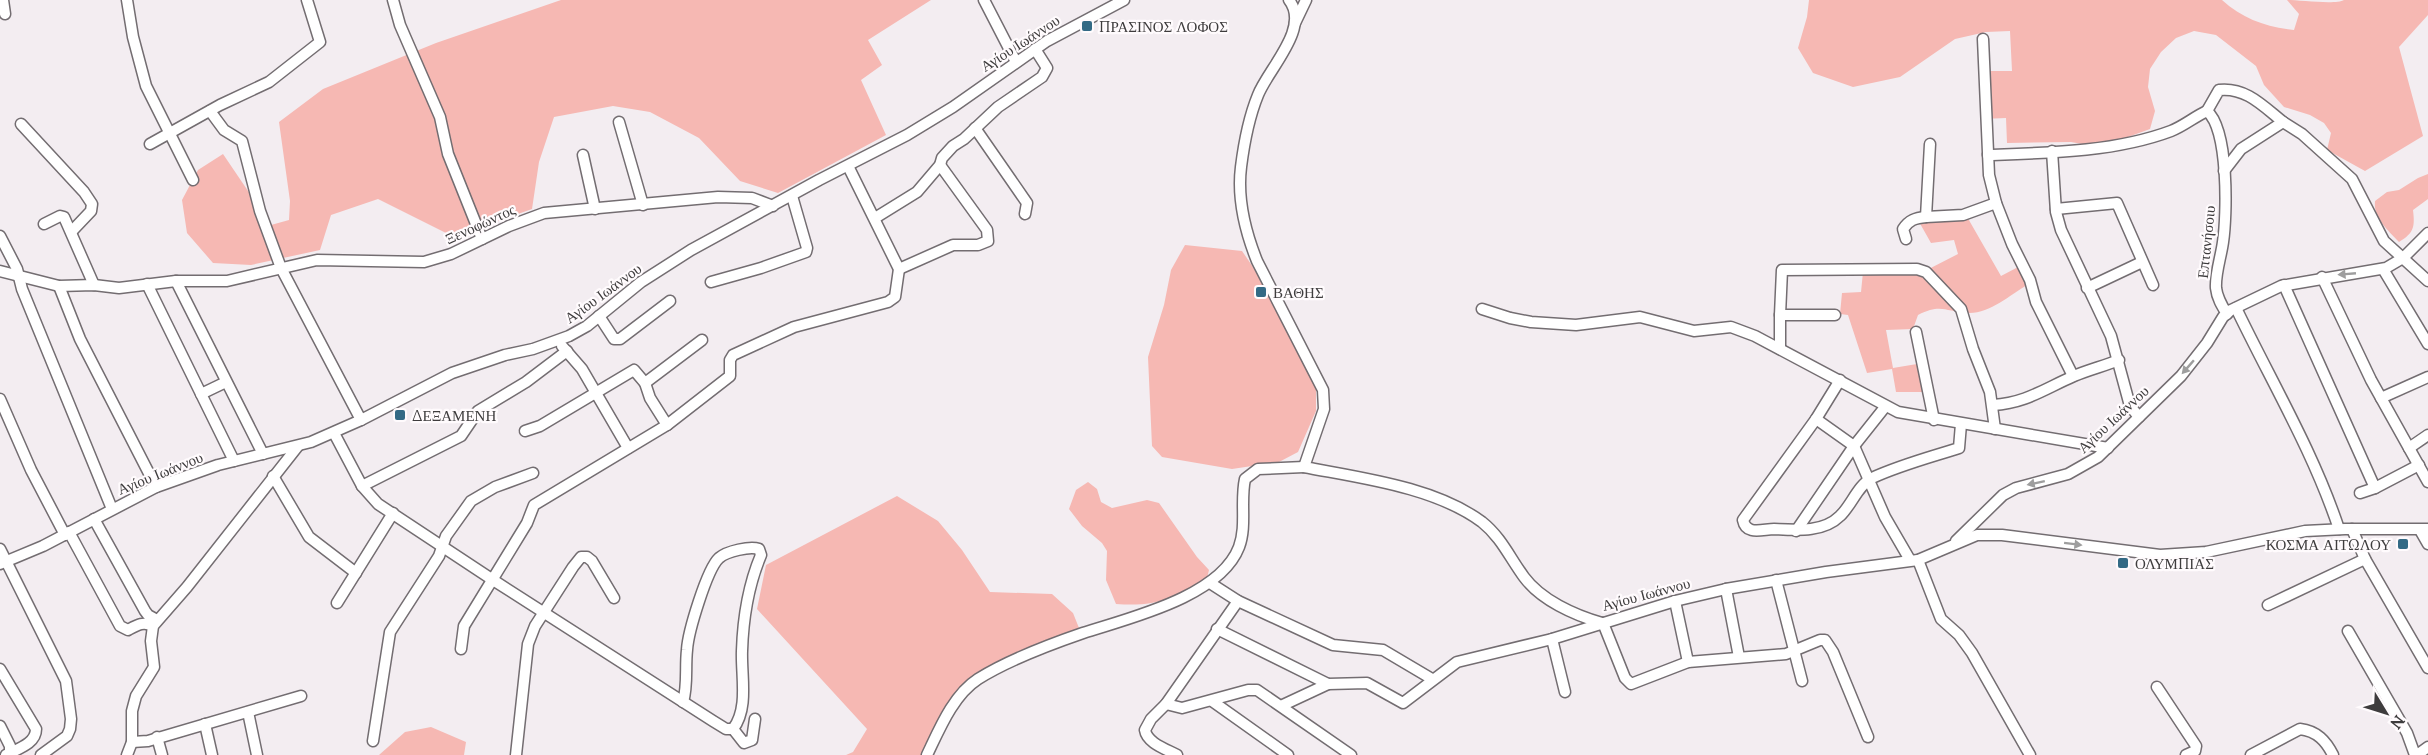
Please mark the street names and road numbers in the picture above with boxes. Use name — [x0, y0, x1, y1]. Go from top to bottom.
street label: Αγίου Ιωάννου — [977, 10, 1063, 76]
street label: Ξενοφώντος — [442, 200, 518, 248]
street label: Επτανήσοιυ — [2193, 204, 2219, 280]
street label: Αγίου Ιωάννου — [561, 259, 645, 327]
street label: Αγίου Ιωάννου — [2073, 381, 2153, 457]
street label: Αγίου Ιωάννου — [114, 447, 206, 499]
street label: Αγίου Ιωάννου — [1600, 573, 1692, 615]

